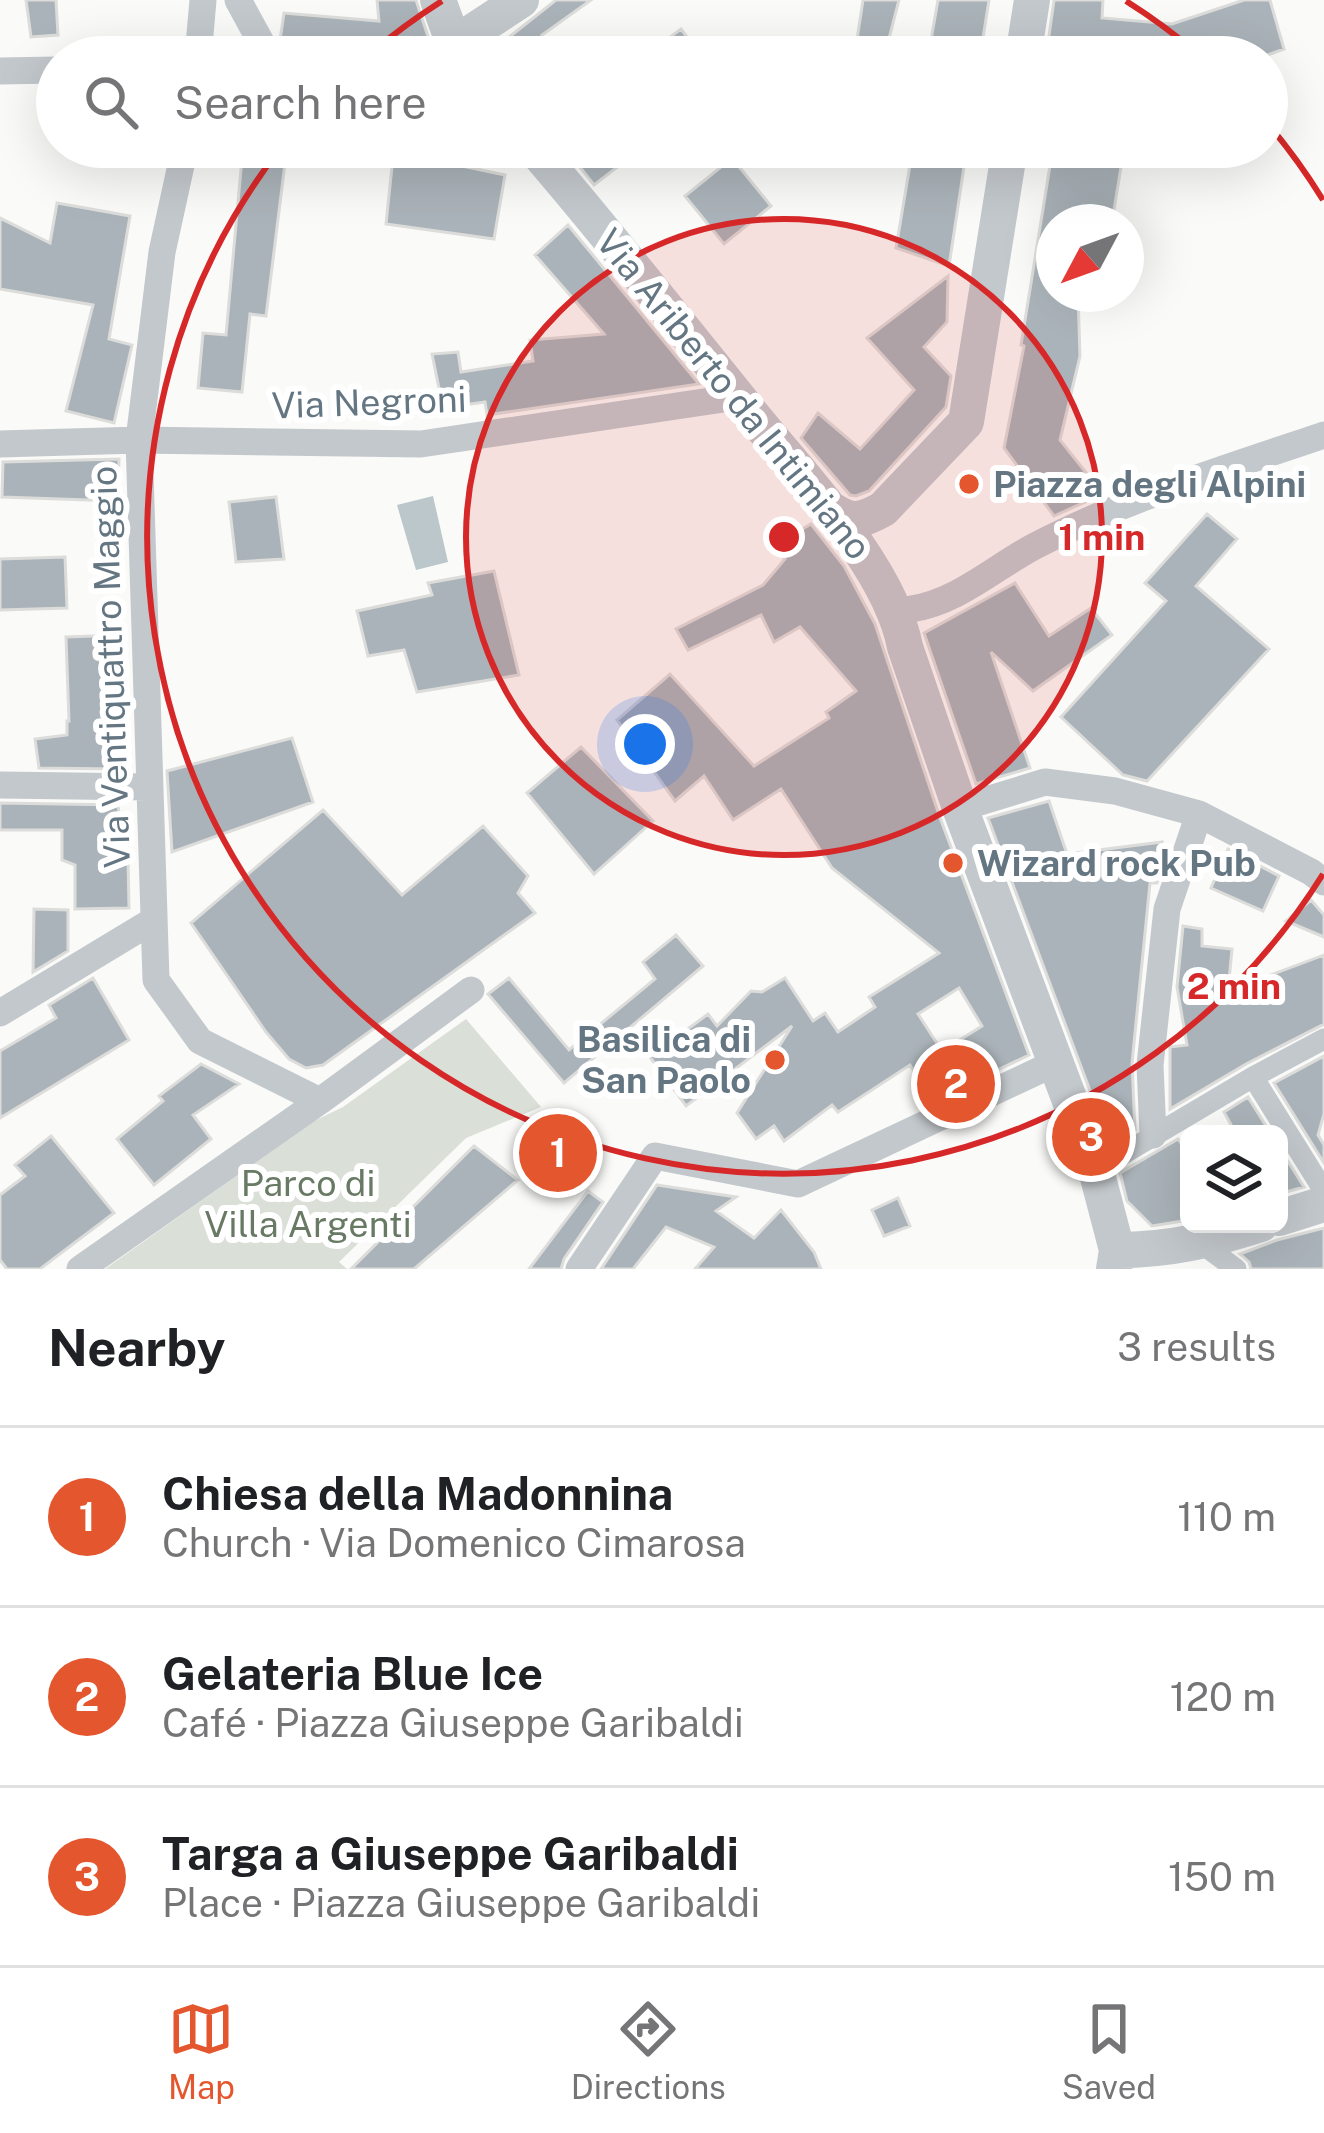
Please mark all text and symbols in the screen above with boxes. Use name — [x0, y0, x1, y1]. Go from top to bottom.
search box — [36, 36, 1288, 168]
icon: search — [78, 69, 144, 135]
text: Search here — [174, 76, 427, 129]
north arrow — [1036, 204, 1144, 312]
street label: Via Ariberto da Intimiano — [588, 221, 880, 567]
street label: Via Negroni — [271, 378, 467, 426]
place label: Piazza degli Alpini — [993, 463, 1306, 505]
street label: Via Ventiquattro Maggio — [82, 465, 138, 869]
marker: Piazza degli Alpini — [956, 471, 982, 497]
centre of rings — [763, 516, 805, 558]
text: 1 min — [1059, 516, 1145, 558]
your location — [615, 714, 675, 774]
place label: Wizard rock Pub — [977, 842, 1256, 884]
marker: Wizard rock Pub — [940, 850, 966, 876]
text: 2 min — [1187, 965, 1281, 1007]
place label: Basilica di San Paolo — [577, 1018, 751, 1101]
pin: 2 — [917, 1039, 995, 1129]
marker: Basilica di San Paolo — [762, 1047, 788, 1073]
pin: 3 — [1052, 1092, 1130, 1182]
pin: 1 — [519, 1108, 597, 1198]
map controls — [1180, 1125, 1288, 1233]
button: layers — [1180, 1125, 1288, 1233]
park label: Parco di Villa Argenti — [204, 1162, 412, 1245]
text: Nearby — [48, 1318, 225, 1377]
text: 3 results — [1117, 1324, 1276, 1370]
text: Chiesa della Madonnina — [162, 1467, 673, 1520]
text: 1 — [79, 1494, 95, 1540]
text: 110 m — [1177, 1494, 1276, 1540]
text: Church · Via Domenico Cimarosa — [162, 1520, 746, 1566]
text: Gelateria Blue Ice — [162, 1647, 543, 1700]
text: 2 — [75, 1674, 99, 1720]
text: 120 m — [1170, 1674, 1276, 1720]
text: Café · Piazza Giuseppe Garibaldi — [162, 1700, 744, 1746]
text: Targa a Giuseppe Garibaldi — [162, 1827, 739, 1880]
text: 3 — [74, 1854, 100, 1900]
text: 150 m — [1168, 1854, 1276, 1900]
text: Place · Piazza Giuseppe Garibaldi — [162, 1880, 760, 1926]
tab: Map — [168, 1996, 235, 2106]
tab: Directions — [571, 1996, 726, 2106]
tab: Saved — [1062, 1996, 1156, 2106]

